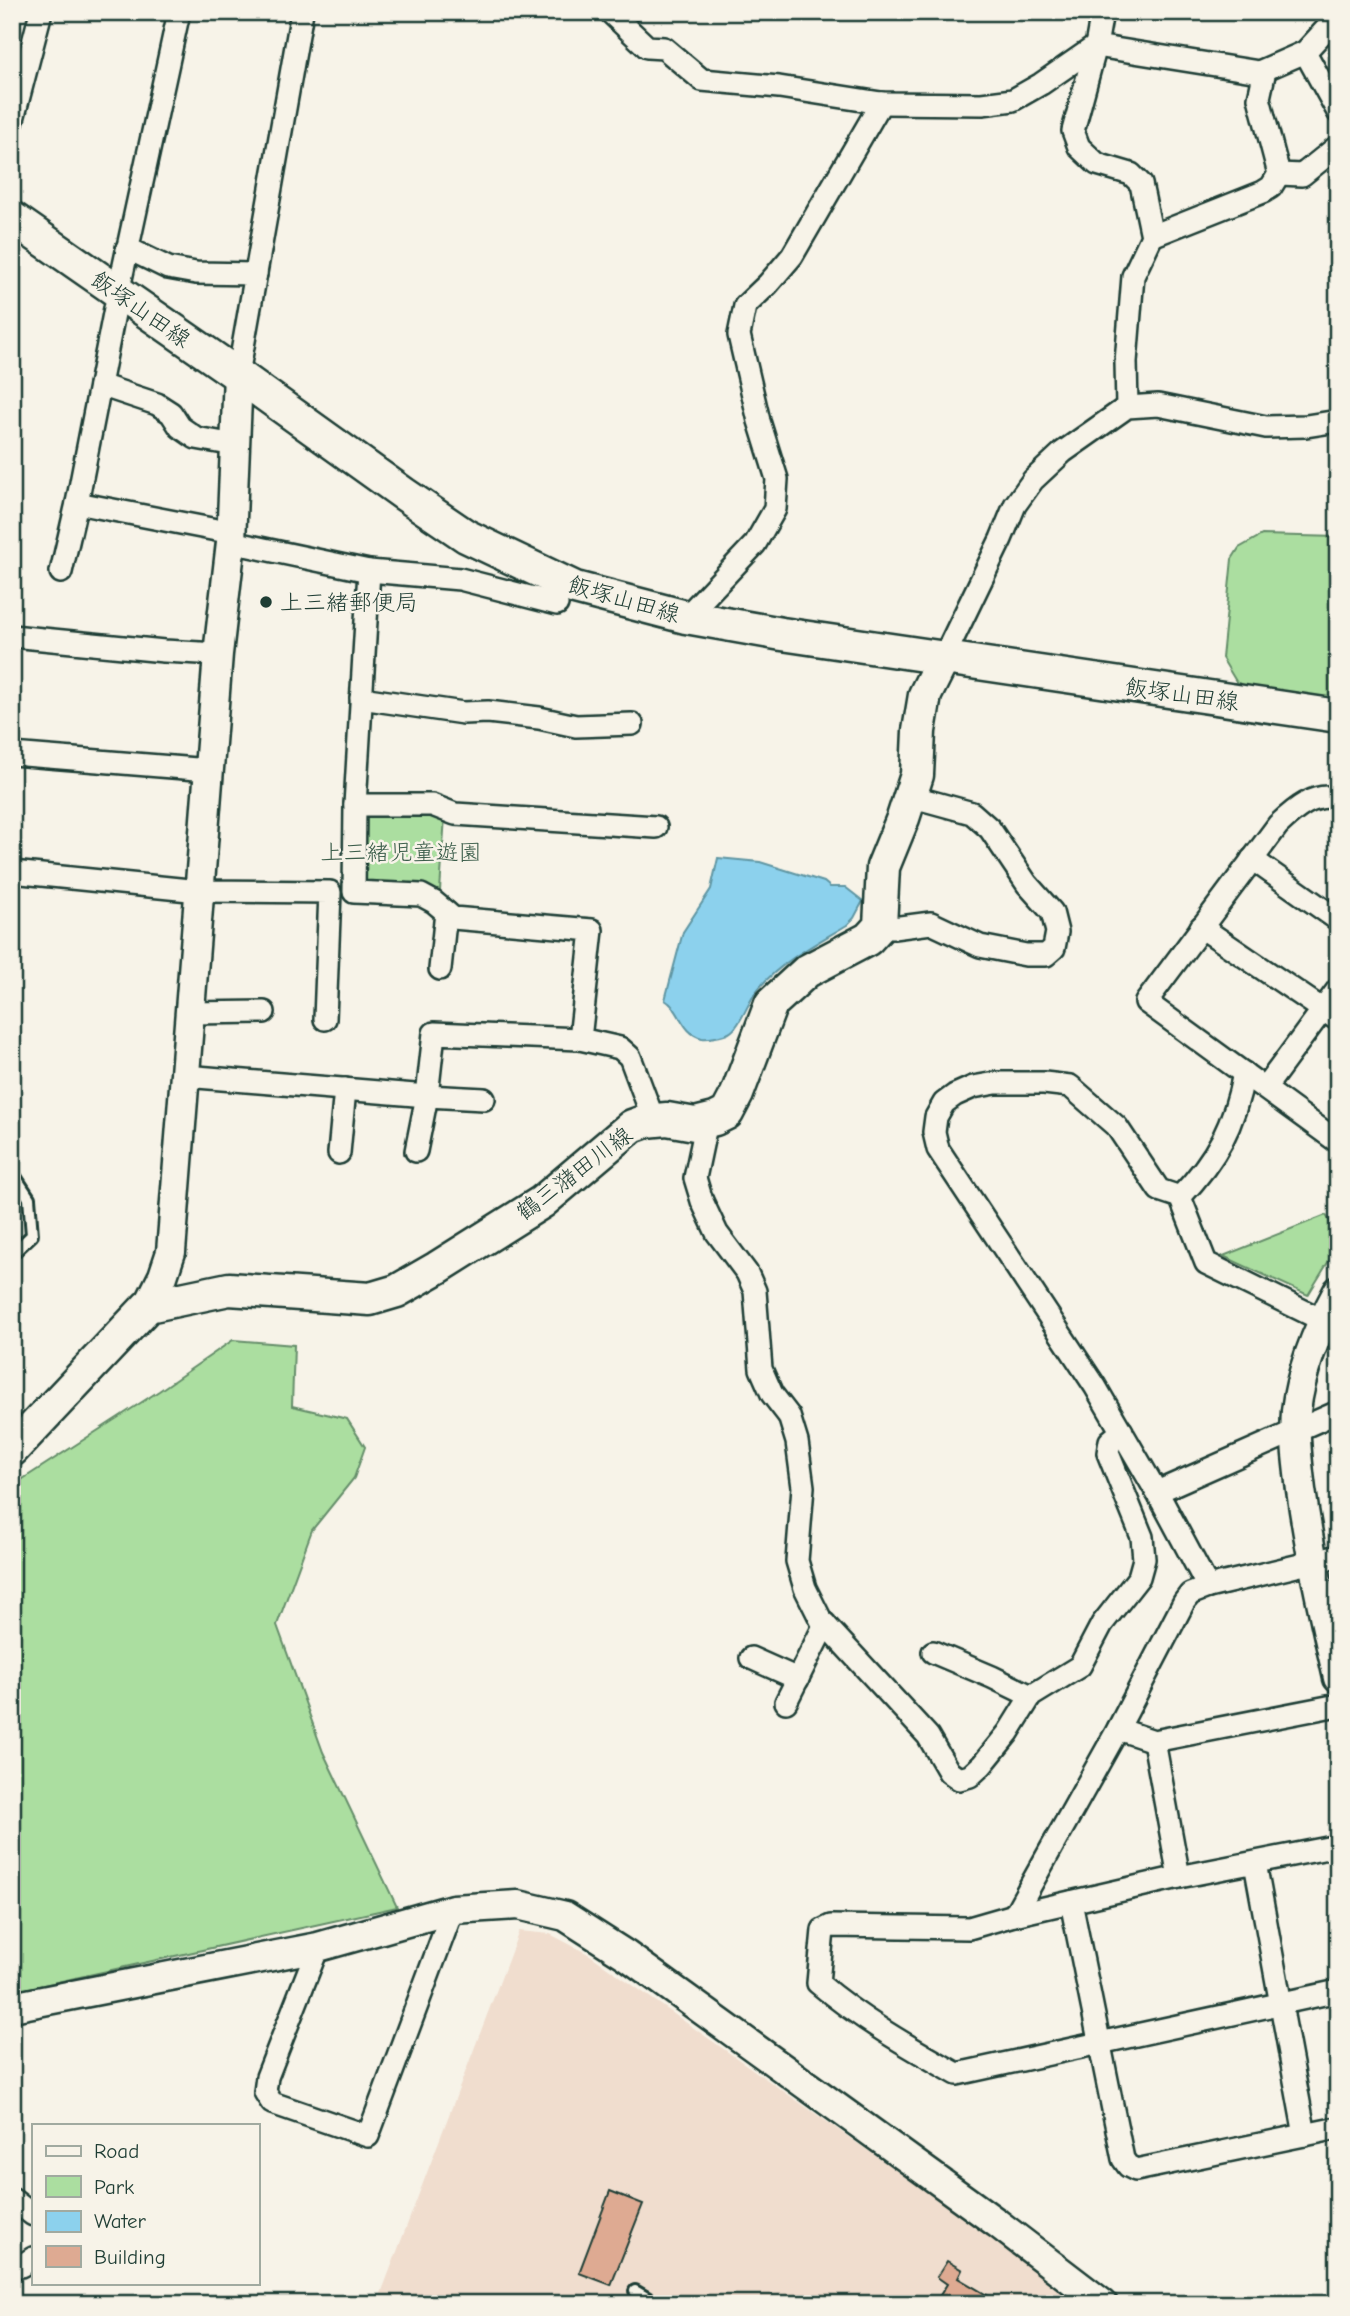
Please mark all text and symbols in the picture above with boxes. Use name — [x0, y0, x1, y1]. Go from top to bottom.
street label: 飯塚山田線 — [86, 265, 196, 353]
street label: 飯塚山田線 — [565, 571, 683, 628]
place label: 上三緒郵便局 — [280, 589, 418, 616]
marker: 上三緒郵便局 — [258, 594, 274, 610]
street label: 飯塚山田線 — [1123, 673, 1241, 716]
park label: 上三緒児童遊園 — [321, 839, 482, 866]
street label: 鶴三潴田川線 — [511, 1121, 638, 1226]
legend — [32, 2124, 259, 2284]
text: Road — [94, 2139, 139, 2163]
text: Park — [94, 2175, 134, 2199]
text: Water — [94, 2209, 147, 2233]
text: Building — [94, 2245, 166, 2269]

